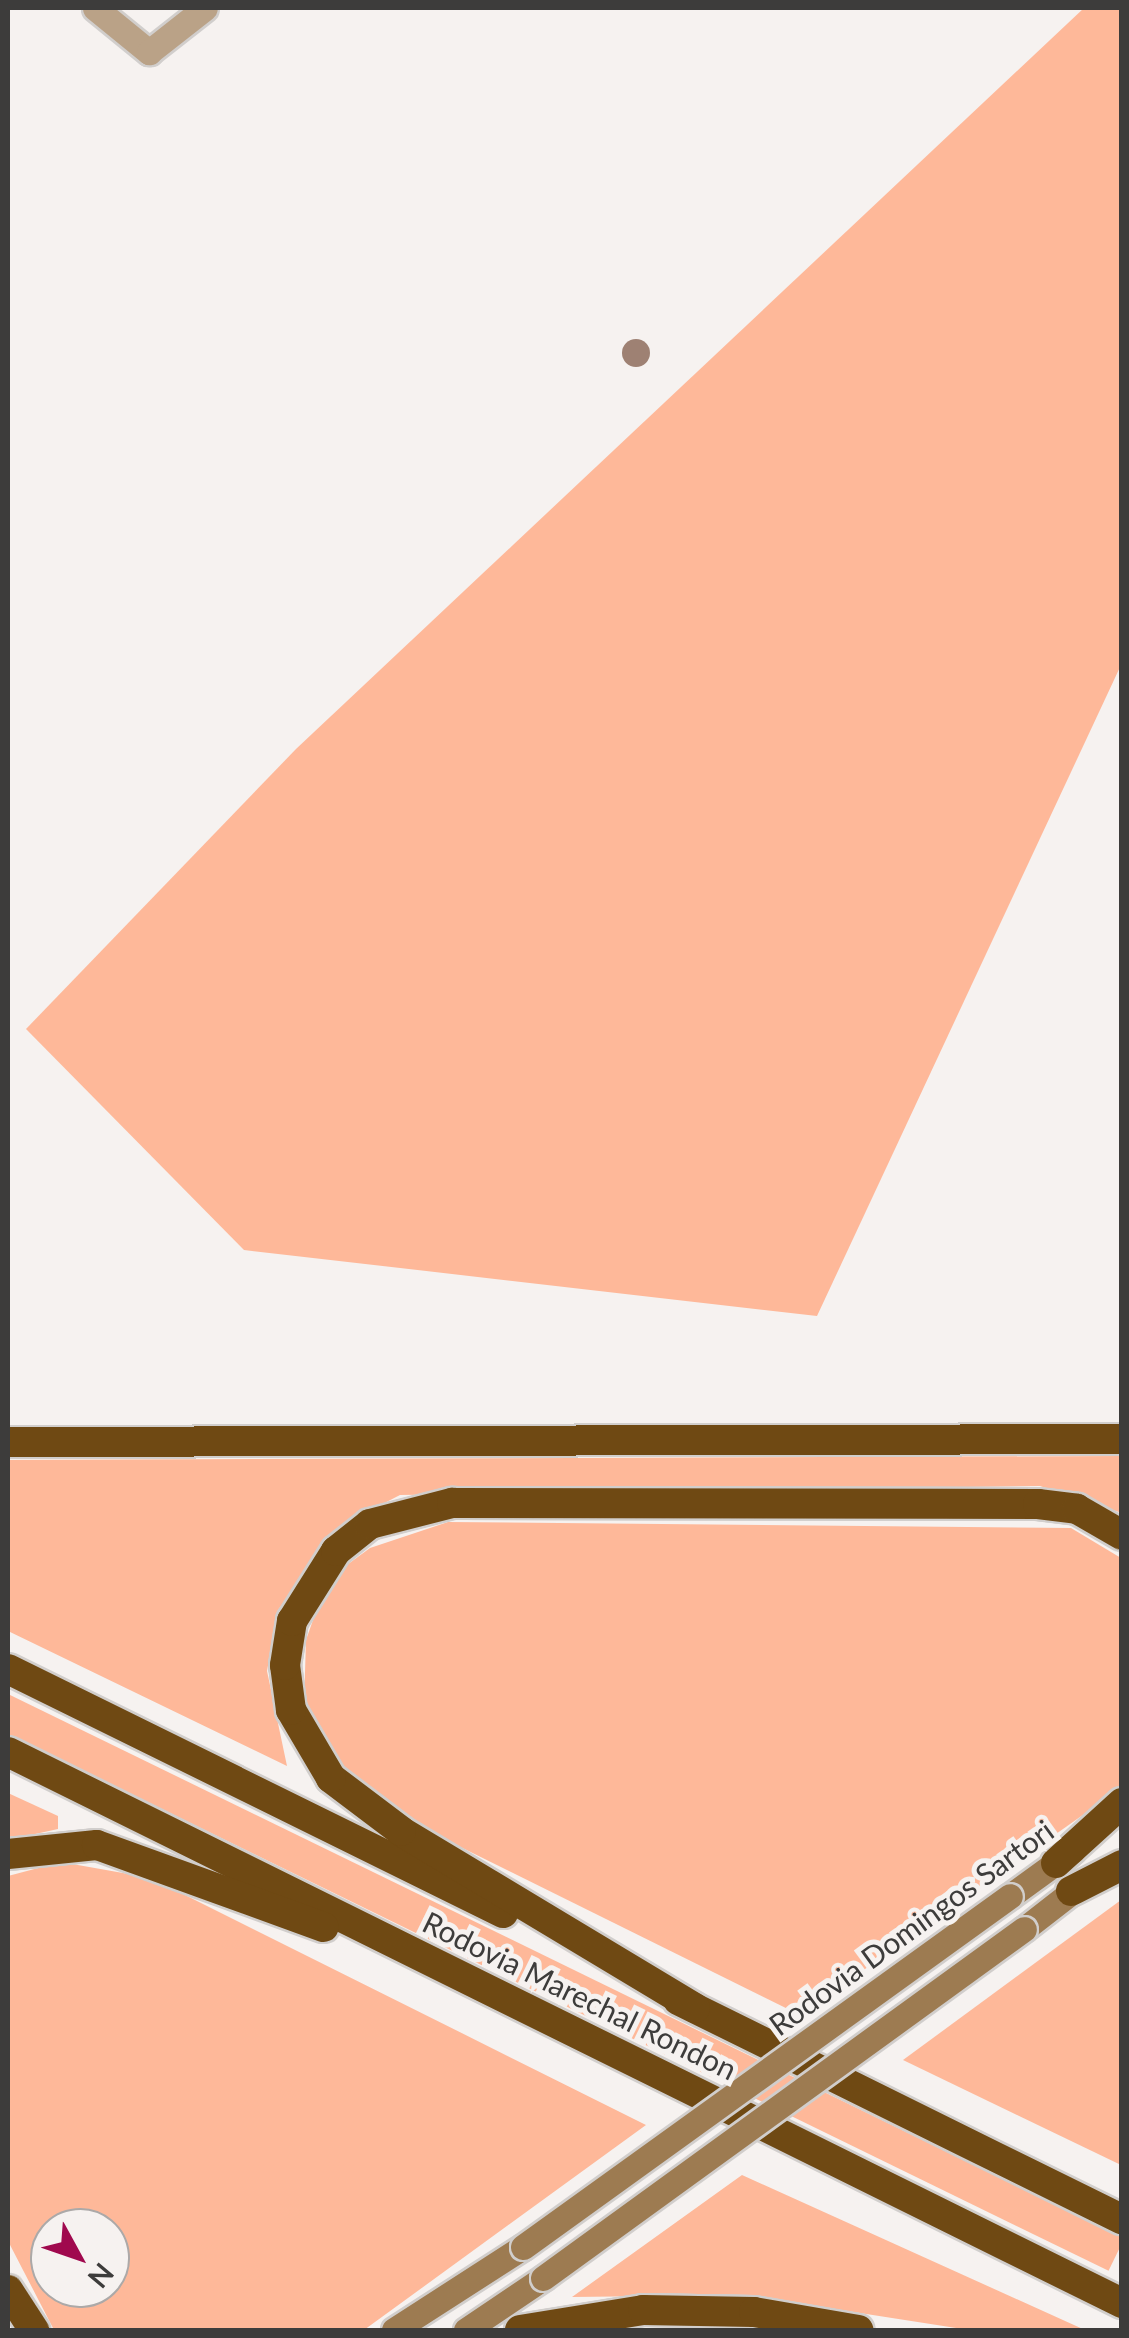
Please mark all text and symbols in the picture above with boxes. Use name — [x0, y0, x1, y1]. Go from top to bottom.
street label: Rodovia Domingos Sartori — [762, 1812, 1060, 2042]
street label: Rodovia Marechal Rondon — [417, 1903, 743, 2087]
north arrow — [30, 2208, 130, 2308]
text: N — [81, 2257, 121, 2295]

